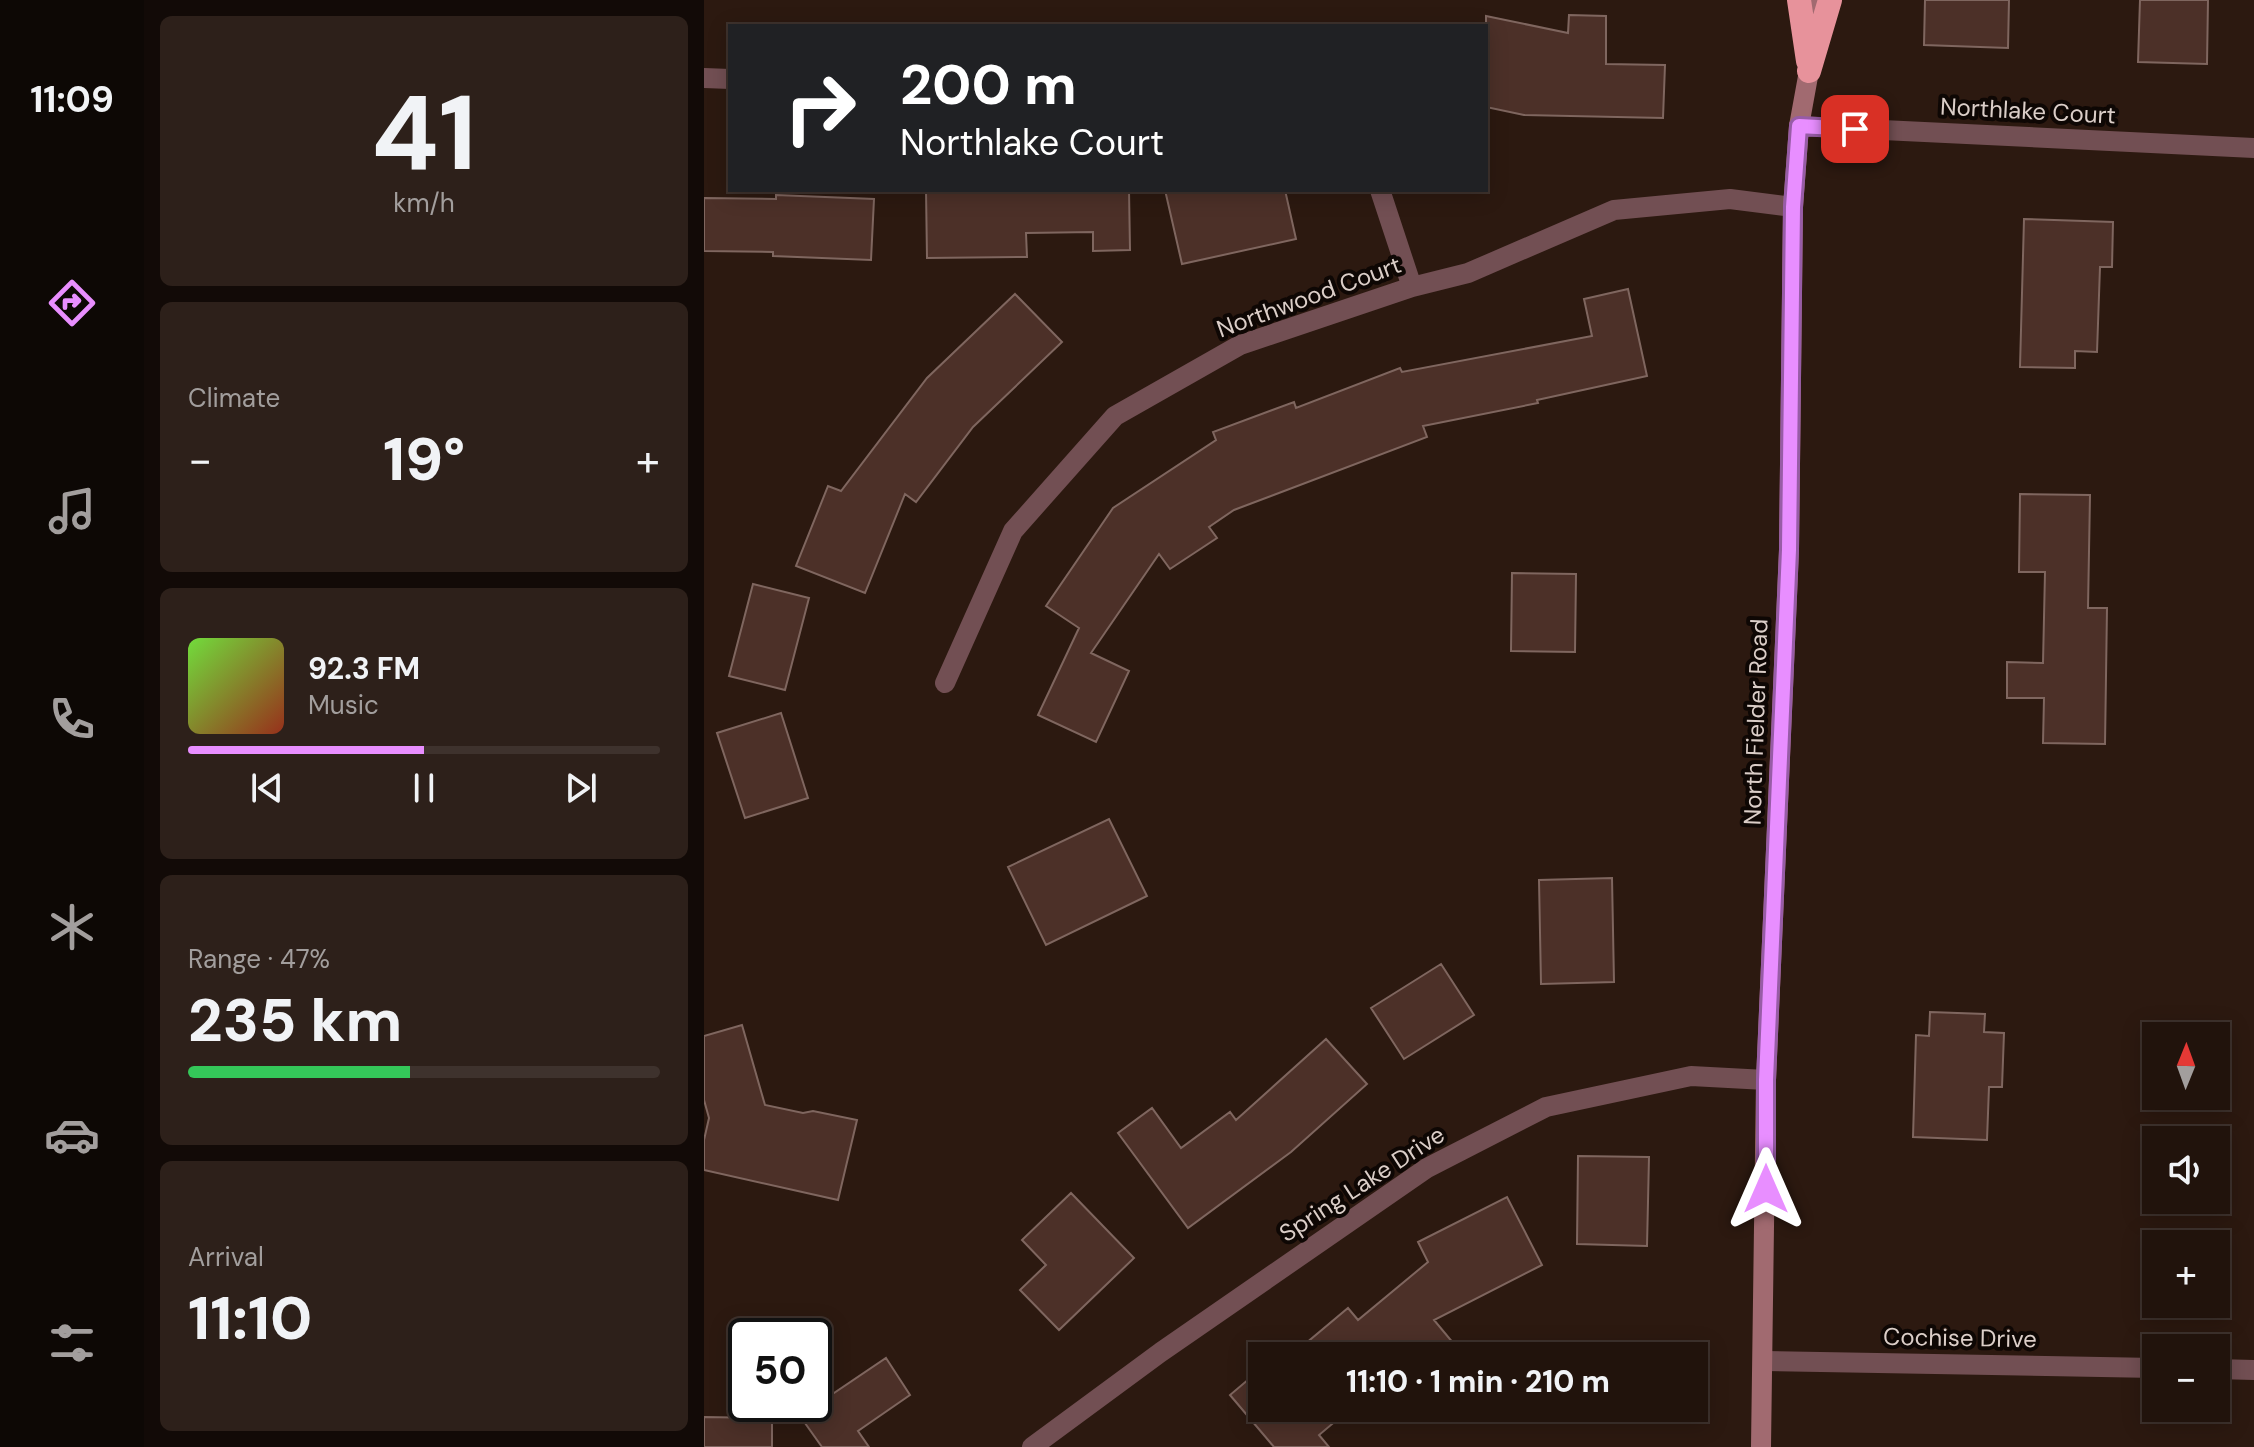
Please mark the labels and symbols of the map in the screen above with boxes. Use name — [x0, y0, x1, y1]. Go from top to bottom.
street label: Northlake Court — [1939, 90, 2117, 131]
pin — [1821, 95, 1889, 163]
street label: Northwood Court — [1212, 249, 1405, 344]
street label: North Fielder Road — [1736, 618, 1775, 826]
north arrow — [2142, 1022, 2230, 1110]
street label: Spring Lake Drive — [1273, 1119, 1450, 1249]
position arrow — [1724, 1147, 1808, 1231]
speed limit sign: 50 — [728, 1318, 832, 1422]
street label: Cochise Drive — [1883, 1321, 2037, 1354]

